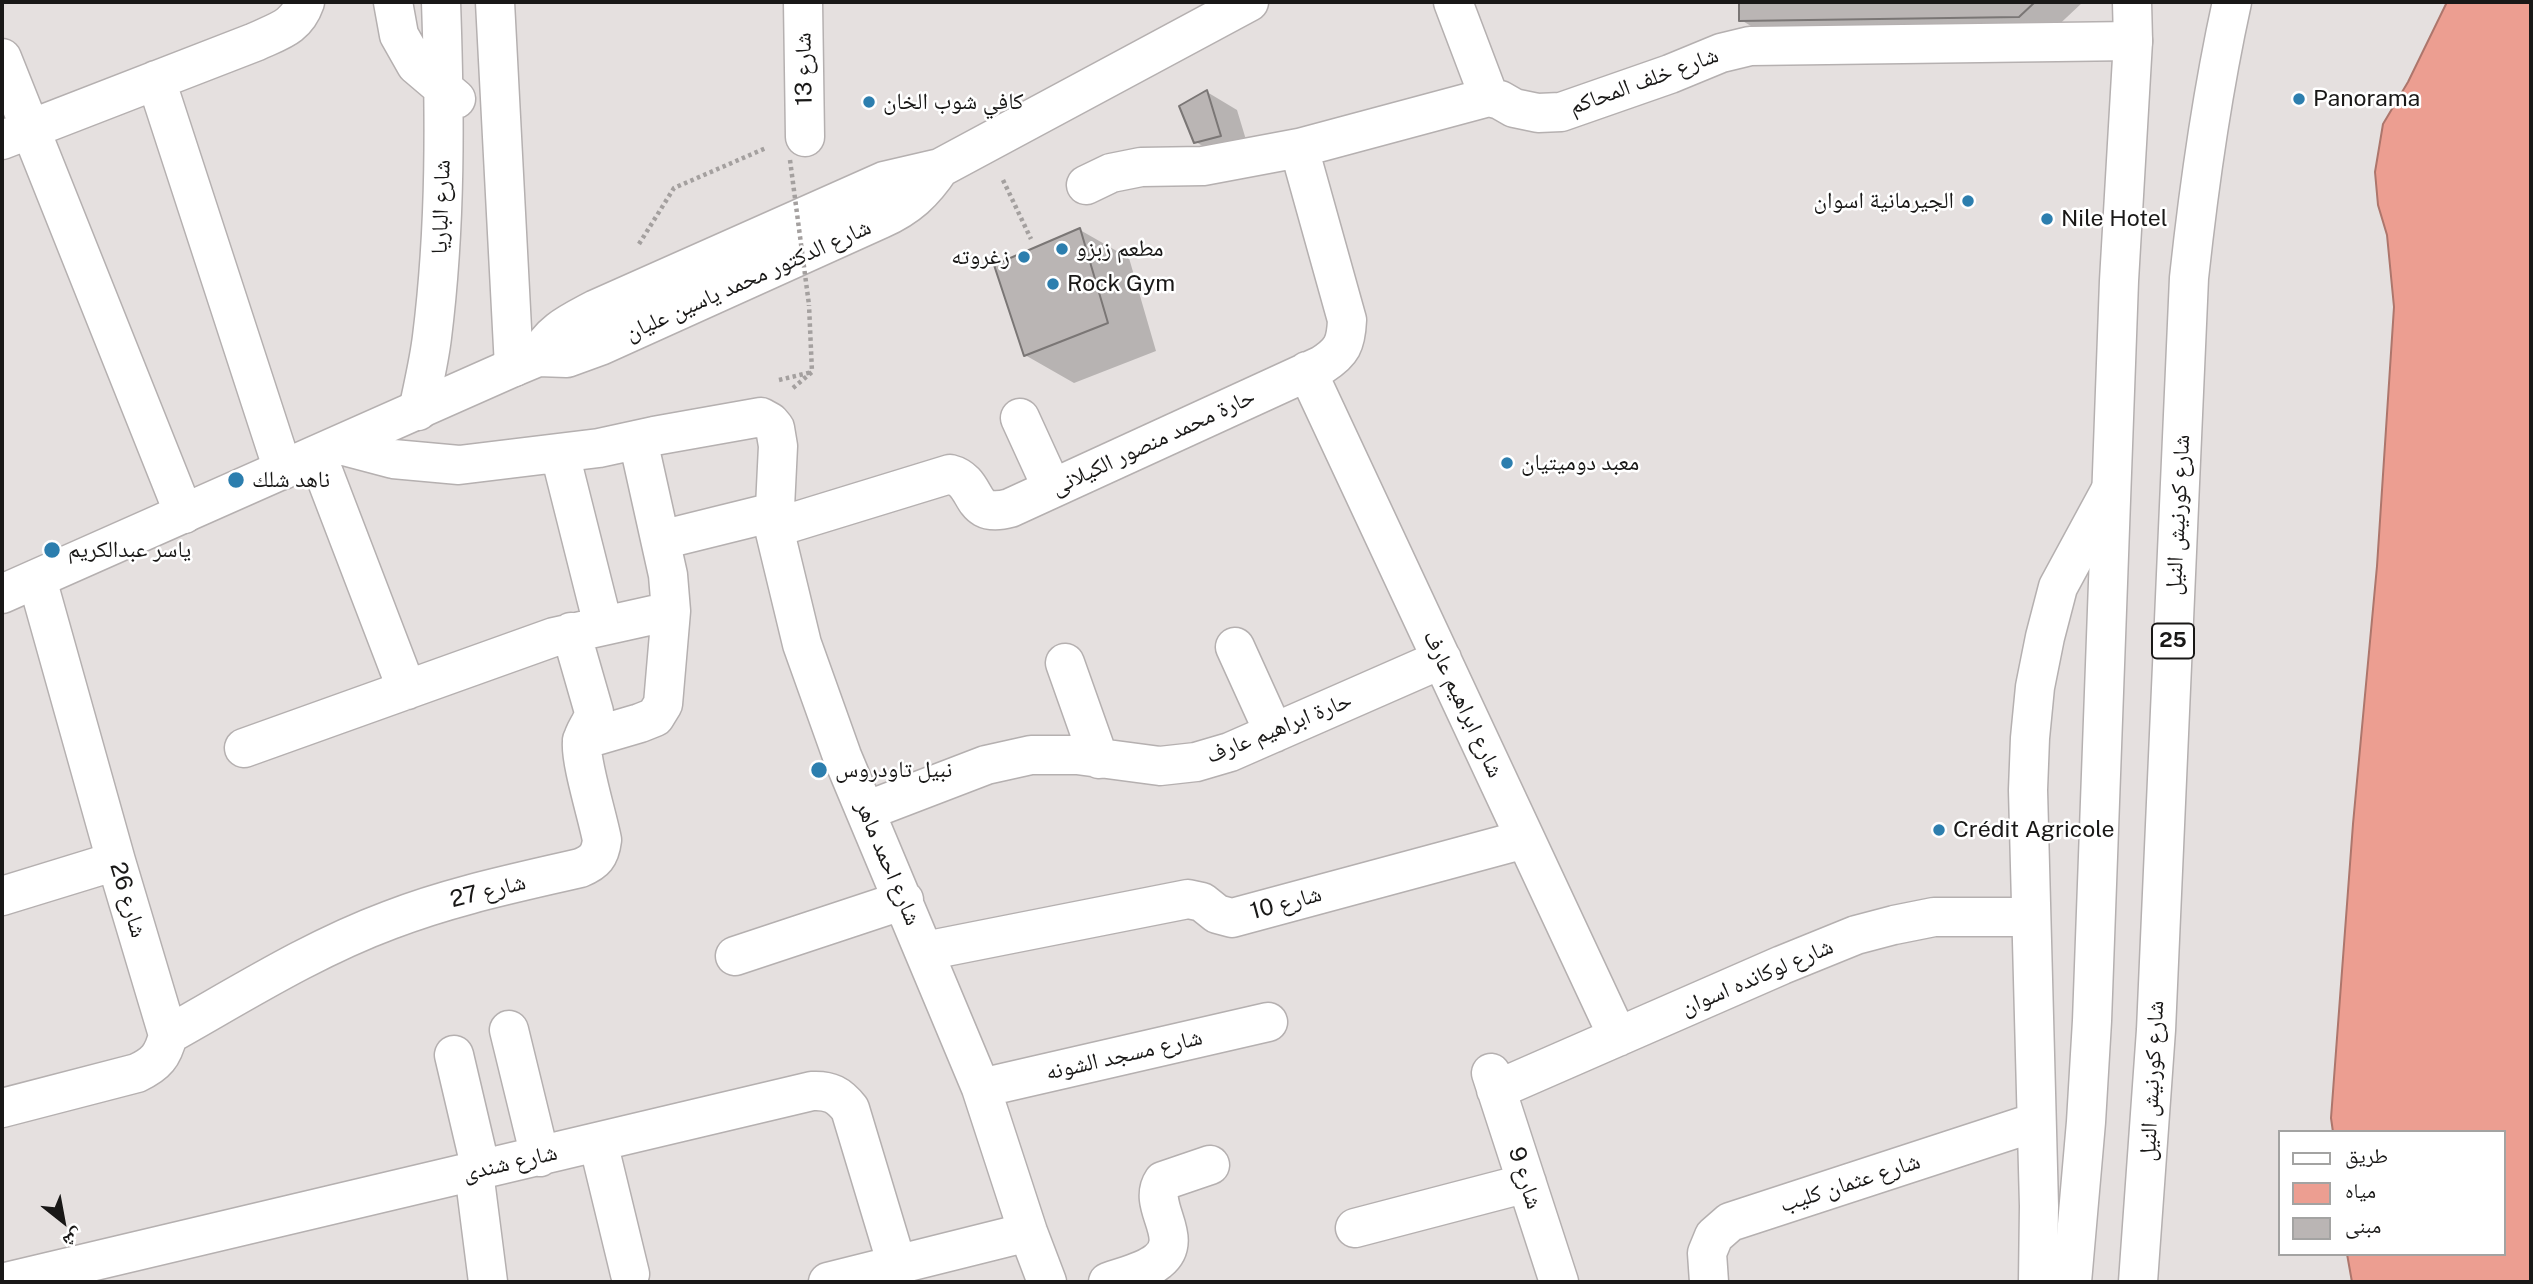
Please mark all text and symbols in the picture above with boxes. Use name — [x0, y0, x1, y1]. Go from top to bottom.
street label: شارع 13 — [790, 32, 818, 106]
street label: شارع خلف المحاكم — [1566, 41, 1722, 121]
place label: Panorama — [2313, 85, 2420, 113]
place label: كافي شوب الخان — [883, 88, 1024, 116]
marker: Panorama — [2291, 91, 2307, 107]
marker: كافي شوب الخان — [861, 94, 877, 110]
street label: شارع الباريا — [426, 159, 456, 255]
place label: الجيرمانية اسوان — [1814, 187, 1954, 215]
marker: الجيرمانية اسوان — [1960, 193, 1976, 209]
place label: Nile Hotel — [2061, 205, 2168, 233]
marker: Nile Hotel — [2039, 211, 2055, 227]
street label: شارع الدكتور محمد ياسين عليان — [621, 213, 875, 347]
place label: مطعم زبزو — [1076, 235, 1163, 263]
marker: مطعم زبزو — [1054, 241, 1070, 257]
place label: زغروته — [951, 243, 1010, 271]
marker: زغروته — [1016, 249, 1032, 265]
place label: Rock Gym — [1067, 270, 1175, 298]
marker: Rock Gym — [1045, 276, 1061, 292]
street label: حارة محمد منصور الكيلانى — [1047, 383, 1259, 501]
street label: شارع كورنيش النيل — [2160, 434, 2196, 596]
place label: معبد دوميتيان — [1521, 449, 1639, 477]
marker: معبد دوميتيان — [1499, 455, 1515, 471]
place label: ناهد شلك — [252, 466, 330, 494]
marker: ناهد شلك — [226, 470, 246, 490]
place label: ياسر عبدالكريم — [68, 536, 191, 564]
marker: ياسر عبدالكريم — [42, 540, 62, 560]
road number: 25 — [2152, 624, 2194, 658]
street label: شارع ابراهيم عارف — [1417, 626, 1509, 782]
street label: حارة ابراهيم عارف — [1202, 686, 1356, 770]
place label: نبيل تاودروس — [835, 756, 952, 784]
marker: نبيل تاودروس — [809, 760, 829, 780]
street label: شارع احمد ماهر — [849, 797, 927, 929]
place label: Crédit Agricole — [1953, 816, 2115, 844]
marker: Crédit Agricole — [1931, 822, 1947, 838]
street label: شارع 26 — [103, 859, 153, 941]
street label: شارع 27 — [447, 868, 529, 914]
street label: شارع 10 — [1247, 880, 1325, 926]
street label: شارع لوكانده اسوان — [1677, 932, 1837, 1022]
street label: شارع كورنيش النيل — [2134, 1000, 2170, 1162]
street label: شارع مسجد الشونه — [1043, 1024, 1205, 1086]
legend — [2278, 1130, 2505, 1256]
street label: شارع شندى — [460, 1139, 560, 1187]
street label: شارع 9 — [1502, 1143, 1548, 1213]
text: طريق — [2345, 1143, 2388, 1168]
street label: شارع عثمان كليب — [1776, 1147, 1924, 1219]
text: مياه — [2345, 1178, 2376, 1203]
north arrow — [28, 1186, 98, 1256]
text: مبنى — [2345, 1213, 2381, 1238]
text: ش — [60, 1224, 88, 1254]

